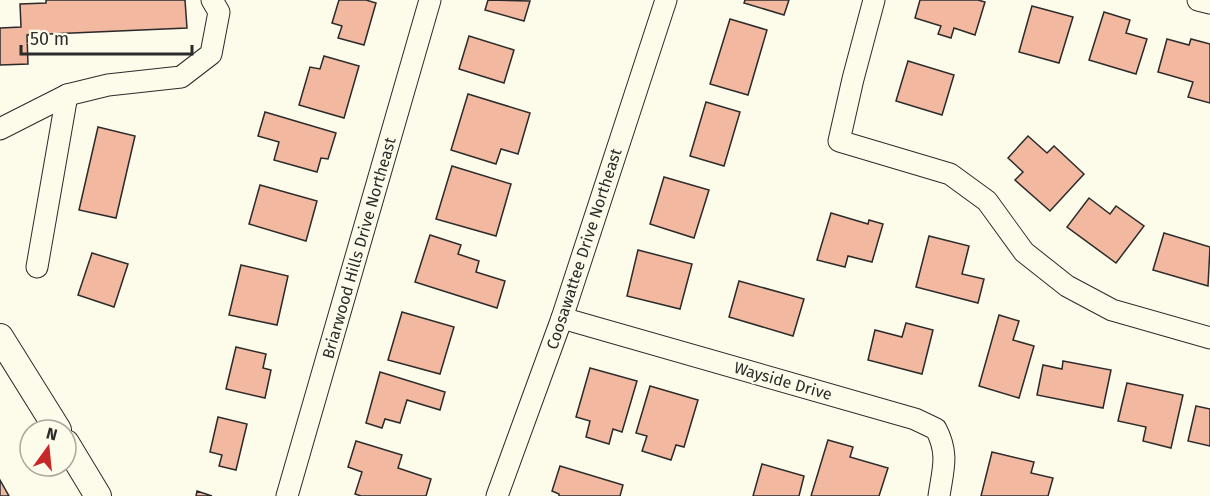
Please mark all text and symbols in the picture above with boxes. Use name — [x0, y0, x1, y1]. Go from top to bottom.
scale bar — [21, 18, 192, 56]
text: 50 m — [30, 28, 69, 50]
street label: Briarwood Hills Drive Northeast — [318, 135, 400, 361]
street label: Coosawattee Drive Northeast — [543, 146, 626, 352]
street label: Wayside Drive — [732, 358, 834, 404]
north arrow — [18, 418, 78, 478]
text: N — [44, 423, 59, 445]

